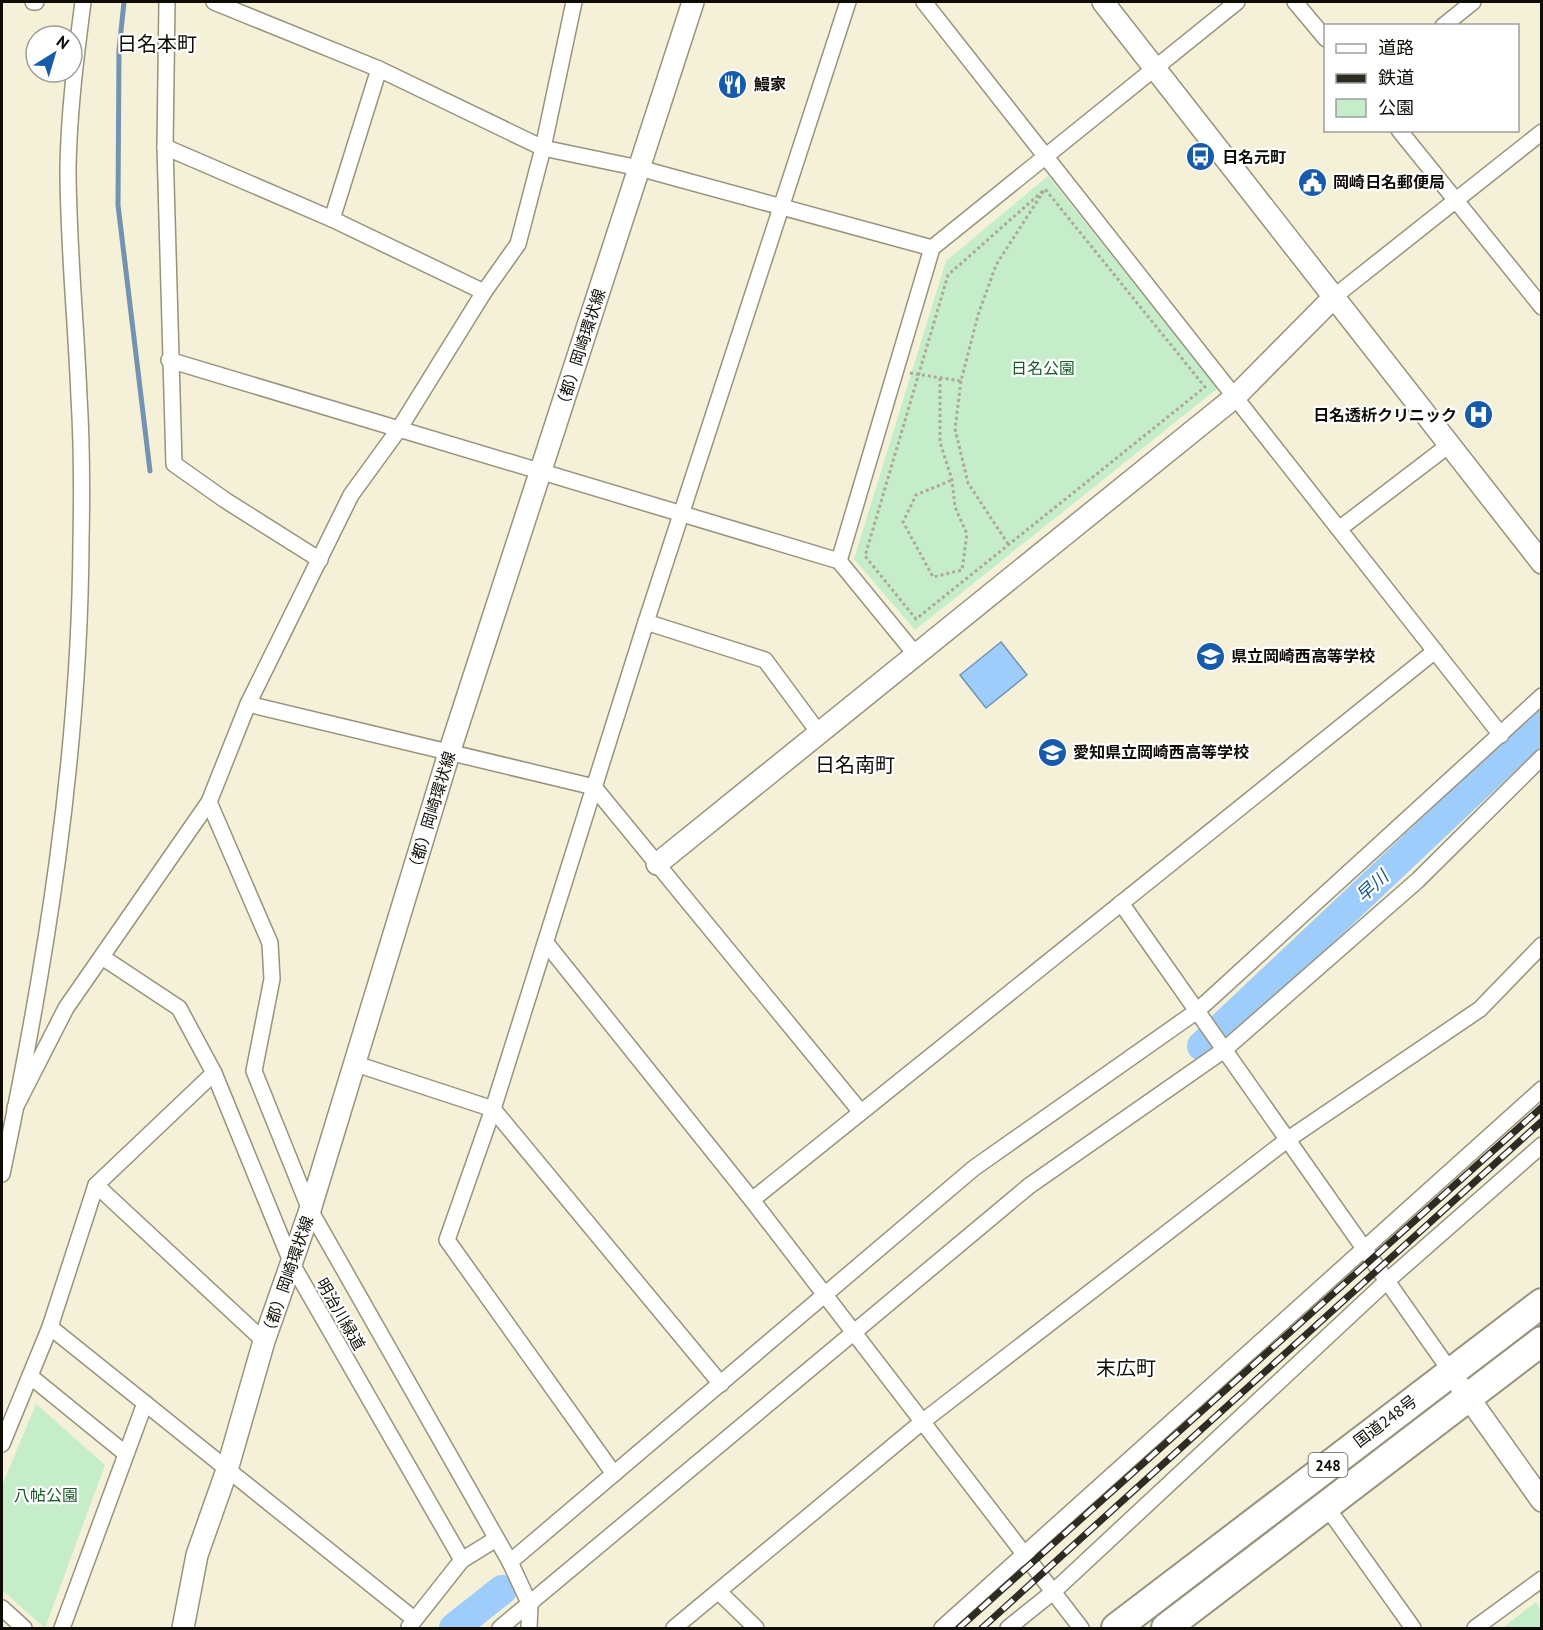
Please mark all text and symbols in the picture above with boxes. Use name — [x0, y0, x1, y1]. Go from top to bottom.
north arrow — [24, 24, 84, 84]
legend — [1324, 24, 1519, 132]
text: N — [53, 31, 73, 53]
district label: 日名本町 — [117, 31, 197, 57]
text: 道路 — [1378, 36, 1414, 59]
text: 鉄道 — [1378, 66, 1414, 89]
restaurant icon: 鰻家 — [717, 68, 749, 100]
place label: 鰻家 — [754, 74, 786, 94]
text: 公園 — [1378, 96, 1414, 119]
bus stop icon: 日名元町 — [1185, 141, 1217, 173]
place label: 日名元町 — [1222, 147, 1286, 167]
public building icon: 岡崎日名郵便局 — [1296, 166, 1328, 198]
place label: 岡崎日名郵便局 — [1333, 172, 1445, 192]
street label: （都）岡崎環状線 — [551, 286, 609, 414]
park label: 日名公園 — [1011, 358, 1075, 378]
hospital icon: 日名透析クリニック — [1462, 399, 1494, 431]
place label: 日名透析クリニック — [1313, 405, 1457, 425]
school or university icon: 県立岡崎西高等学校 — [1194, 640, 1226, 672]
place label: 県立岡崎西高等学校 — [1231, 646, 1375, 666]
school or university icon: 愛知県立岡崎西高等学校 — [1036, 736, 1068, 768]
place label: 愛知県立岡崎西高等学校 — [1073, 742, 1249, 762]
street label: （都）岡崎環状線 — [403, 749, 459, 877]
district label: 日名南町 — [815, 752, 895, 778]
water label: 早川 — [1351, 864, 1394, 907]
street label: （都）岡崎環状線 — [257, 1213, 317, 1341]
street label: 明治川緑道 — [312, 1274, 370, 1354]
district label: 末広町 — [1096, 1355, 1156, 1381]
street label: 国道248号 — [1349, 1391, 1421, 1451]
road number: 248 — [1308, 1453, 1348, 1477]
park label: 八帖公園 — [14, 1485, 78, 1505]

